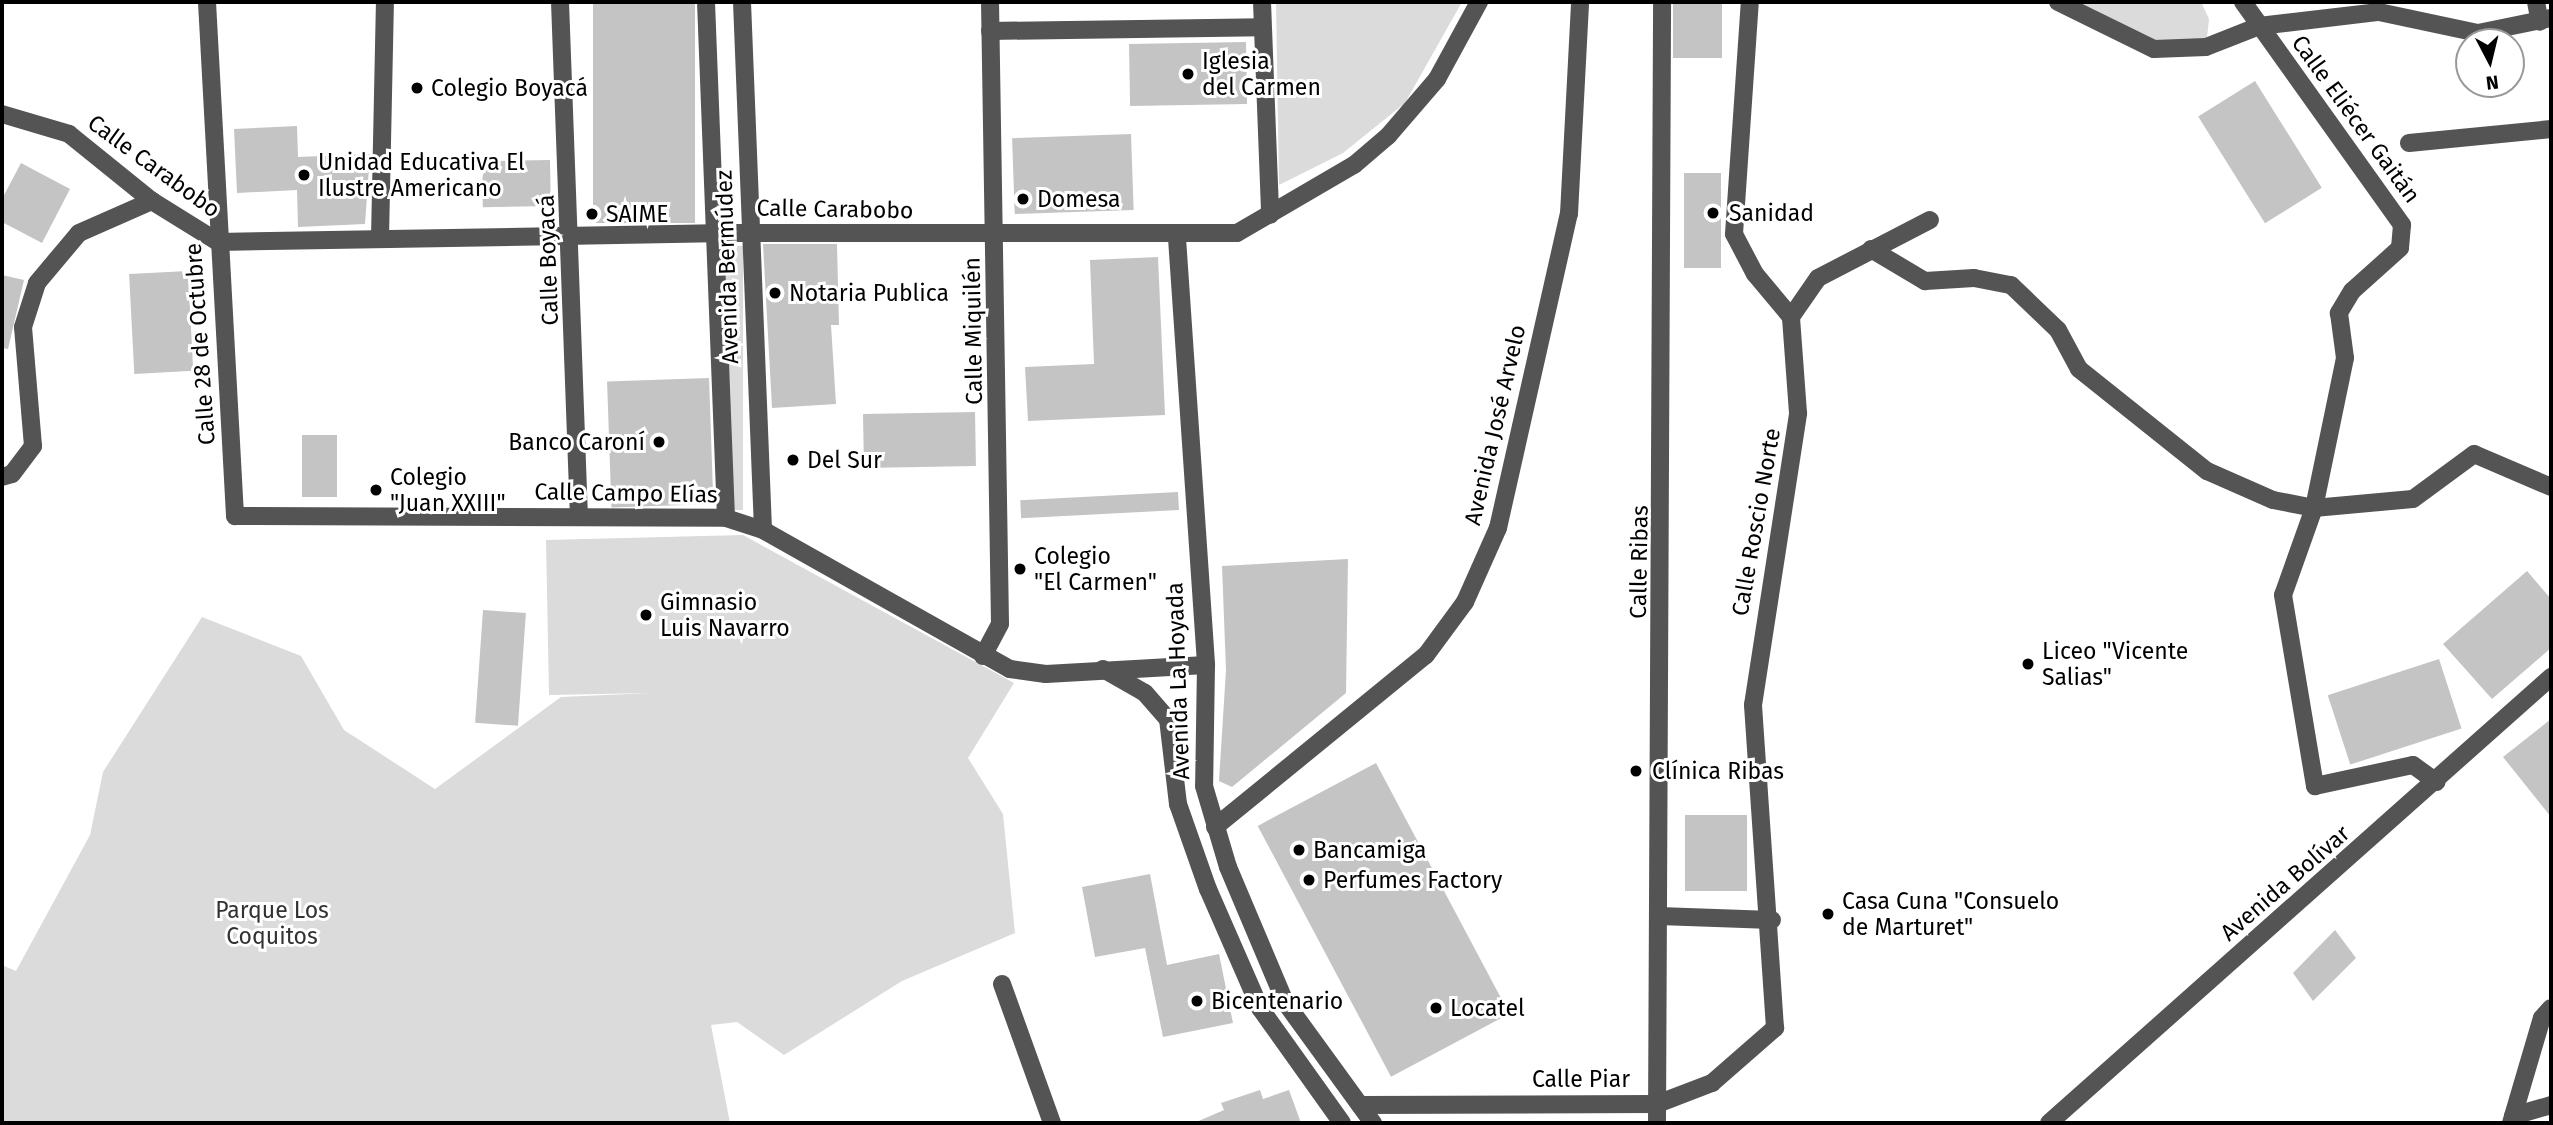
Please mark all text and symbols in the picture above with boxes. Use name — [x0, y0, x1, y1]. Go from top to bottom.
north arrow — [2455, 28, 2525, 98]
street label: Calle Eliécer Gaitán — [2286, 30, 2426, 208]
place label: Iglesia del Carmen — [1202, 47, 1321, 101]
marker: Iglesia del Carmen — [1180, 66, 1196, 82]
text: N — [2485, 70, 2500, 95]
place label: Colegio Boyacá — [431, 74, 588, 102]
marker: Colegio Boyacá — [409, 80, 425, 96]
street label: Calle Carabobo — [82, 109, 226, 223]
place label: Unidad Educativa El Ilustre Americano — [318, 148, 525, 202]
marker: Unidad Educativa El Ilustre Americano — [296, 167, 312, 183]
street label: Avenida Bermúdez — [710, 170, 744, 364]
place label: Domesa — [1037, 185, 1121, 213]
marker: Domesa — [1015, 191, 1031, 207]
street label: Calle Boyacá — [532, 194, 564, 326]
street label: Calle Carabobo — [756, 194, 914, 224]
place label: Sanidad — [1729, 199, 1814, 227]
place label: SAIME — [606, 200, 669, 228]
marker: Sanidad — [1703, 203, 1723, 223]
marker: SAIME — [584, 206, 600, 222]
street label: Calle 28 de Octubre — [179, 242, 221, 446]
street label: Calle Miquilén — [958, 257, 988, 405]
place label: Notaria Publica — [789, 279, 949, 307]
marker: Notaria Publica — [767, 285, 783, 301]
street label: Avenida José Arvelo — [1459, 322, 1531, 528]
street label: Calle Roscio Norte — [1726, 426, 1786, 618]
place label: Banco Caroní — [508, 428, 645, 456]
marker: Banco Caroní — [651, 434, 667, 450]
place label: Del Sur — [807, 446, 882, 474]
marker: Del Sur — [785, 452, 801, 468]
place label: Colegio "Juan XXIII" — [390, 463, 506, 517]
street label: Calle Campo Elías — [534, 478, 718, 508]
marker: Colegio "Juan XXIII" — [368, 482, 384, 498]
street label: Calle Ribas — [1624, 505, 1654, 619]
place label: Colegio "El Carmen" — [1034, 542, 1157, 596]
marker: Colegio "El Carmen" — [1012, 561, 1028, 577]
street label: Avenida La Hoyada — [1161, 582, 1195, 780]
place label: Gimnasio Luis Navarro — [660, 588, 790, 642]
marker: Gimnasio Luis Navarro — [638, 607, 654, 623]
place label: Liceo "Vicente Salias" — [2042, 637, 2188, 691]
marker: Liceo "Vicente Salias" — [2020, 656, 2036, 672]
place label: Clínica Ribas — [1652, 757, 1784, 785]
marker: Clínica Ribas — [1626, 761, 1646, 781]
street label: Avenida Bolívar — [2215, 819, 2355, 947]
place label: Bancamiga — [1313, 836, 1426, 864]
marker: Bancamiga — [1291, 842, 1307, 858]
place label: Perfumes Factory — [1323, 866, 1502, 894]
marker: Perfumes Factory — [1301, 872, 1317, 888]
place label: Casa Cuna "Consuelo de Marturet" — [1842, 887, 2059, 941]
park label: Parque Los Coquitos — [215, 896, 329, 950]
marker: Casa Cuna "Consuelo de Marturet" — [1820, 906, 1836, 922]
place label: Bicentenario — [1211, 987, 1343, 1015]
marker: Bicentenario — [1189, 993, 1205, 1009]
place label: Locatel — [1450, 994, 1525, 1022]
marker: Locatel — [1428, 1000, 1444, 1016]
street label: Calle Piar — [1532, 1065, 1630, 1093]

